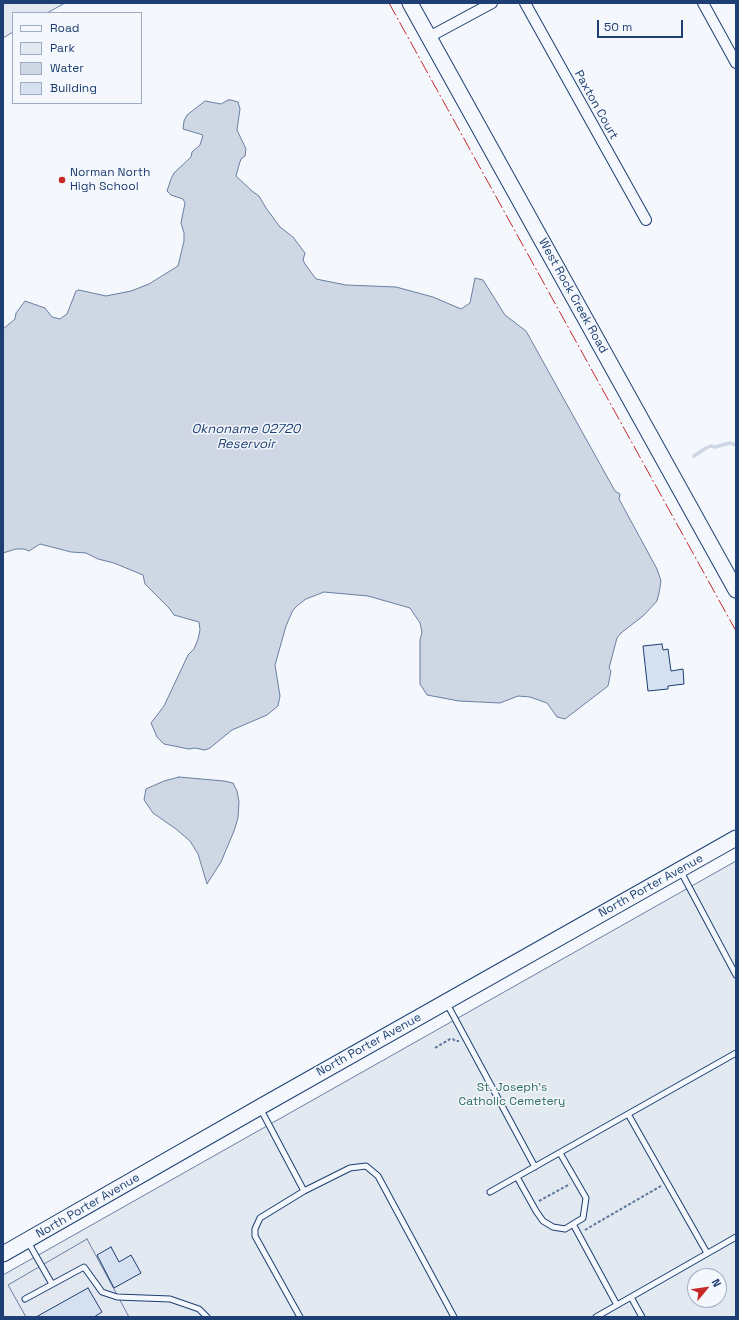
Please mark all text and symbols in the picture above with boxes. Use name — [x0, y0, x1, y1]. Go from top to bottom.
legend — [12, 12, 142, 104]
scale bar — [599, 12, 685, 38]
text: 50 m — [604, 19, 632, 35]
text: Road — [50, 20, 79, 36]
text: Park — [50, 40, 75, 56]
text: Water — [50, 60, 84, 76]
street label: Paxton Court — [571, 68, 621, 142]
text: Building — [50, 80, 97, 96]
place label: Norman North High School — [70, 166, 150, 194]
marker: Norman North High School — [57, 175, 67, 185]
street label: West Rock Creek Road — [535, 236, 611, 356]
water label: Oknoname 02720 Reservoir — [192, 421, 300, 452]
street label: North Porter Avenue — [596, 851, 706, 921]
street label: North Porter Avenue — [314, 1010, 424, 1080]
park label: St. Joseph's Catholic Cemetery — [459, 1081, 565, 1109]
street label: North Porter Avenue — [34, 1170, 142, 1242]
north arrow — [687, 1268, 727, 1308]
text: N — [709, 1276, 725, 1289]

